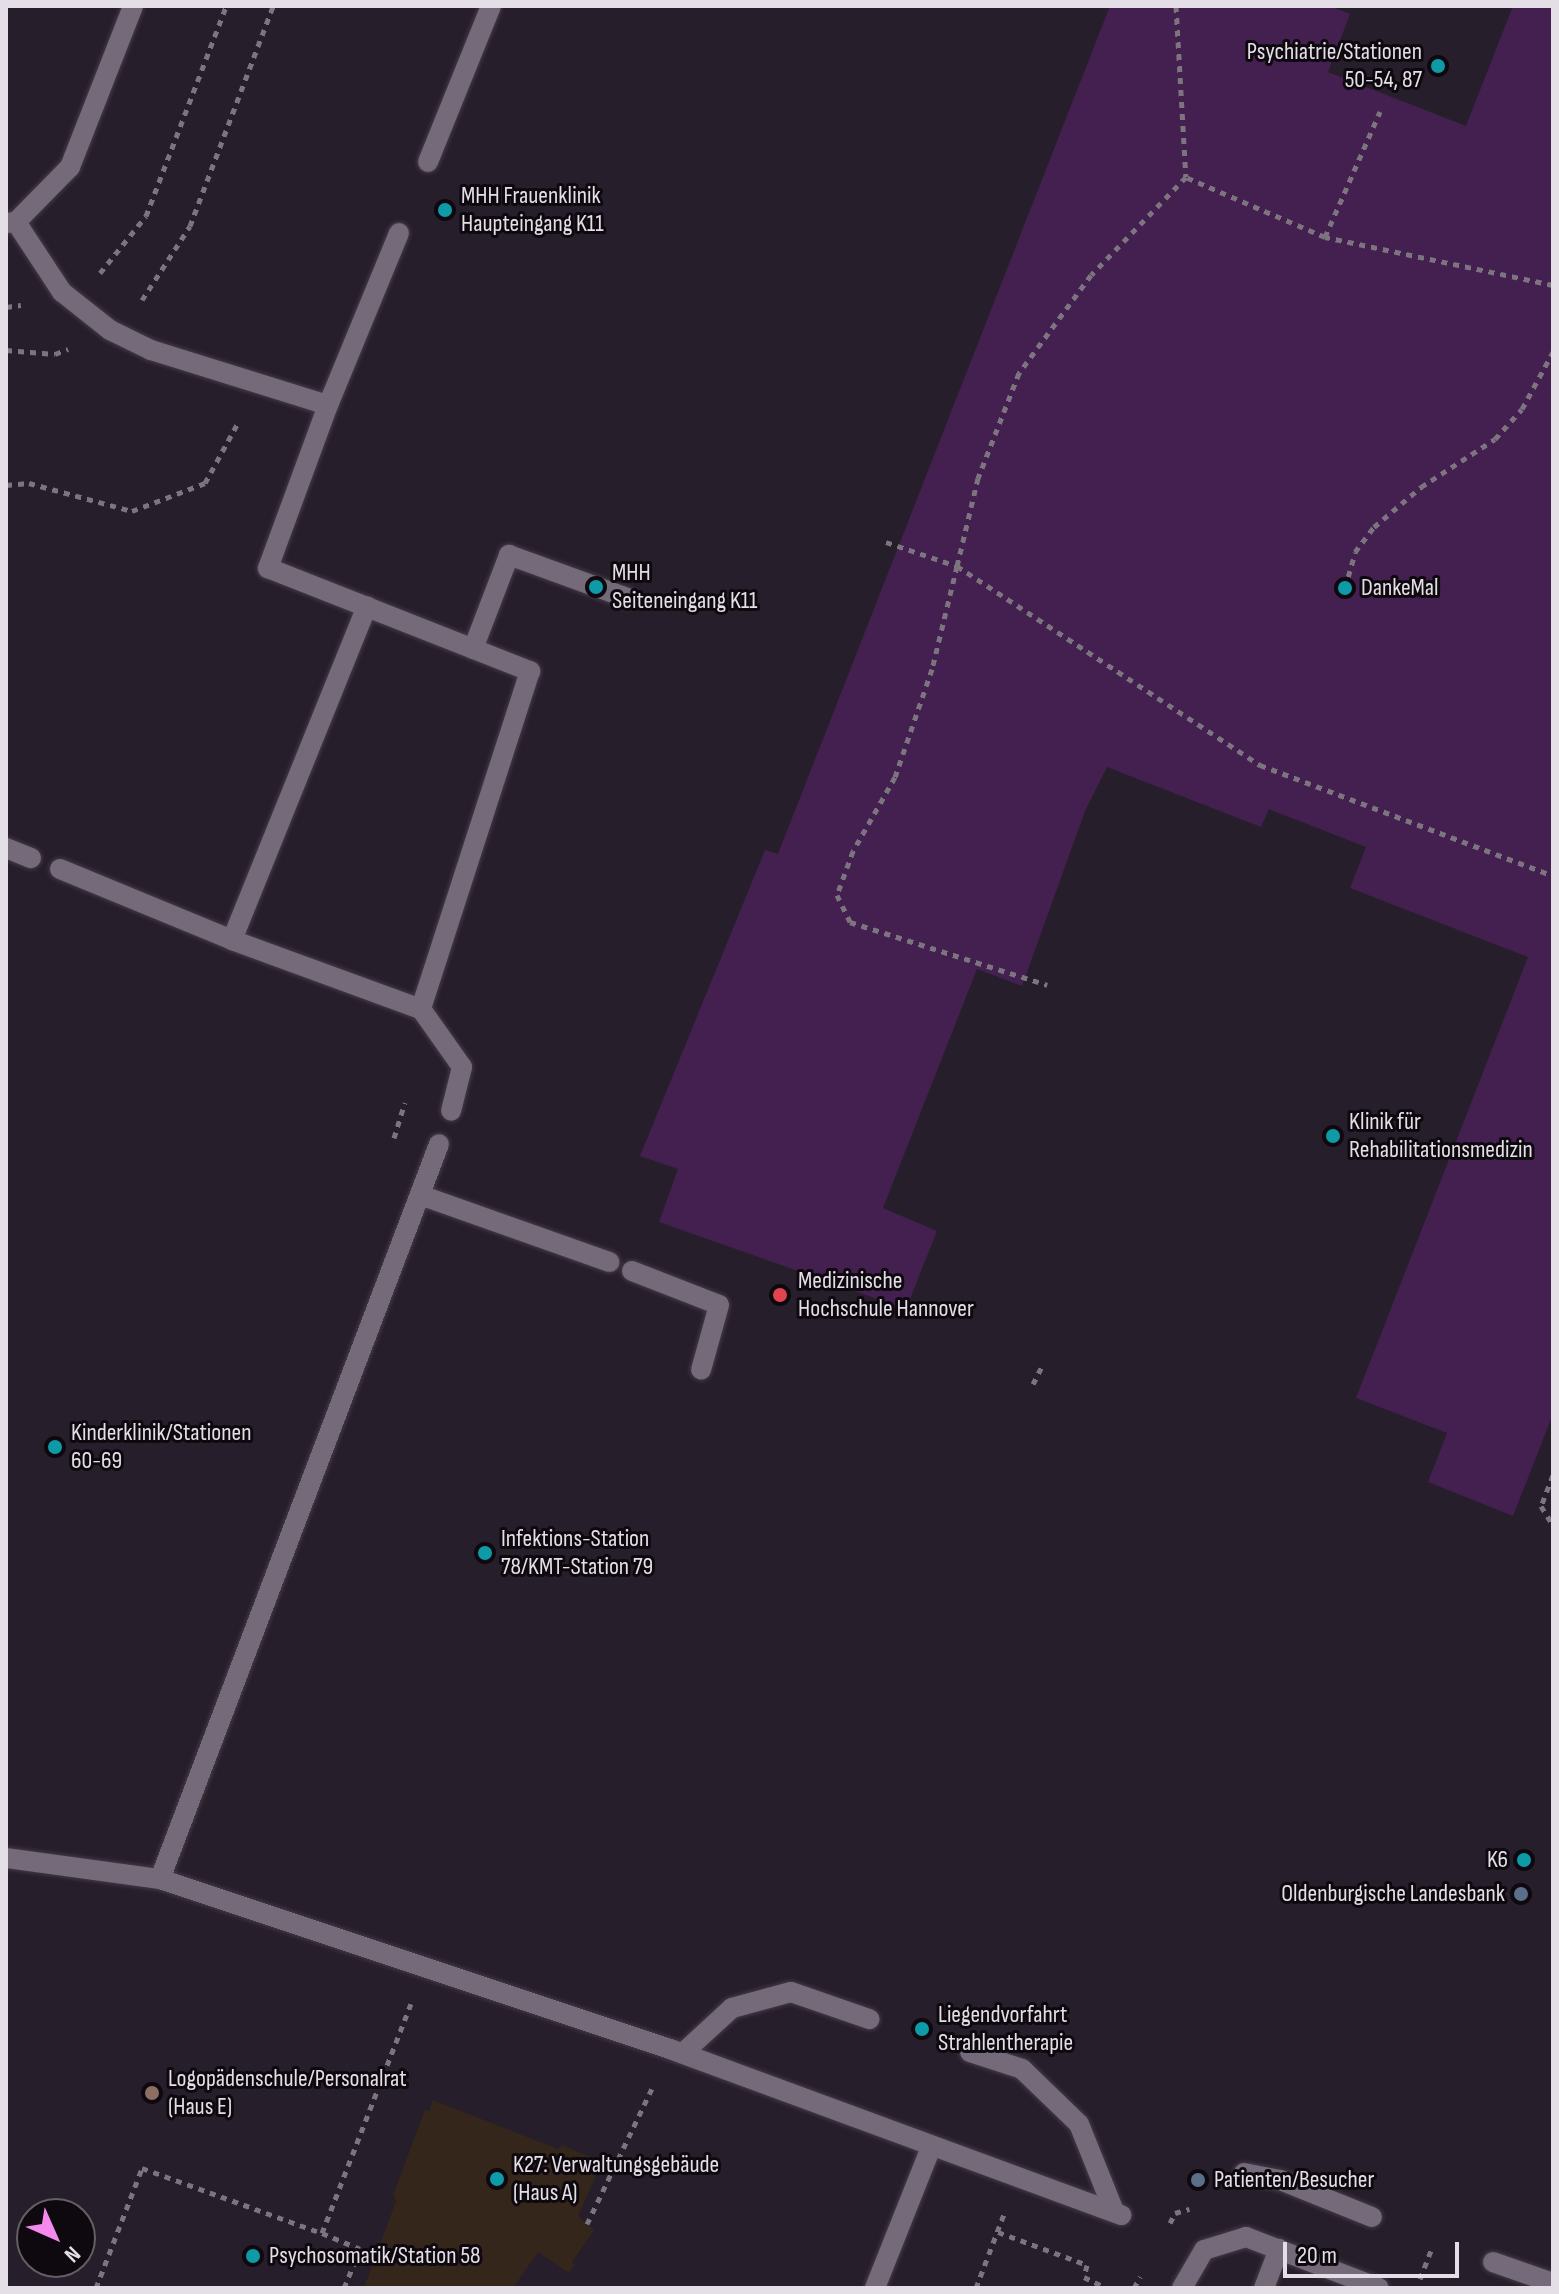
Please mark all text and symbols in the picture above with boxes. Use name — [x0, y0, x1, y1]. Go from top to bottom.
place label: Psychiatrie/Stationen 50-54, 87 — [1247, 38, 1422, 94]
marker: Psychiatrie/Stationen 50-54, 87 — [1429, 57, 1447, 75]
place label: MHH Frauenklinik Haupteingang K11 — [461, 182, 604, 238]
marker: MHH Frauenklinik Haupteingang K11 — [436, 201, 454, 219]
place label: MHH Seiteneingang K11 — [612, 559, 758, 615]
place label: DankeMal — [1361, 574, 1439, 602]
marker: MHH Seiteneingang K11 — [587, 578, 605, 596]
marker: DankeMal — [1336, 579, 1354, 597]
place label: Klinik für Rehabilitationsmedizin — [1349, 1108, 1533, 1164]
marker: Klinik für Rehabilitationsmedizin — [1324, 1127, 1342, 1145]
place label: Medizinische Hochschule Hannover — [798, 1267, 974, 1323]
marker: Medizinische Hochschule Hannover — [769, 1284, 791, 1306]
place label: Kinderklinik/Stationen 60-69 — [71, 1419, 251, 1475]
marker: Kinderklinik/Stationen 60-69 — [46, 1438, 64, 1456]
place label: Infektions-Station 78/KMT-Station 79 — [501, 1525, 653, 1581]
marker: Infektions-Station 78/KMT-Station 79 — [476, 1544, 494, 1562]
place label: K6 — [1487, 1846, 1508, 1874]
marker: K6 — [1515, 1851, 1533, 1869]
place label: Oldenburgische Landesbank — [1281, 1880, 1505, 1908]
marker: Oldenburgische Landesbank — [1512, 1885, 1530, 1903]
place label: Liegendvorfahrt Strahlentherapie — [938, 2001, 1073, 2057]
marker: Liegendvorfahrt Strahlentherapie — [913, 2020, 931, 2038]
place label: Logopädenschule/Personalrat (Haus E) — [168, 2065, 407, 2121]
marker: Logopädenschule/Personalrat (Haus E) — [143, 2084, 161, 2102]
place label: K27: Verwaltungsgebäude (Haus A) — [513, 2151, 719, 2207]
place label: Patienten/Besucher — [1214, 2166, 1374, 2194]
marker: K27: Verwaltungsgebäude (Haus A) — [488, 2170, 506, 2188]
marker: Patienten/Besucher — [1189, 2171, 1207, 2189]
north arrow — [16, 2198, 96, 2278]
scale bar — [1287, 2226, 1463, 2276]
text: N — [58, 2240, 86, 2268]
text: 20 m — [1297, 2241, 1337, 2270]
place label: Psychosomatik/Station 58 — [269, 2242, 481, 2270]
marker: Psychosomatik/Station 58 — [244, 2247, 262, 2265]

